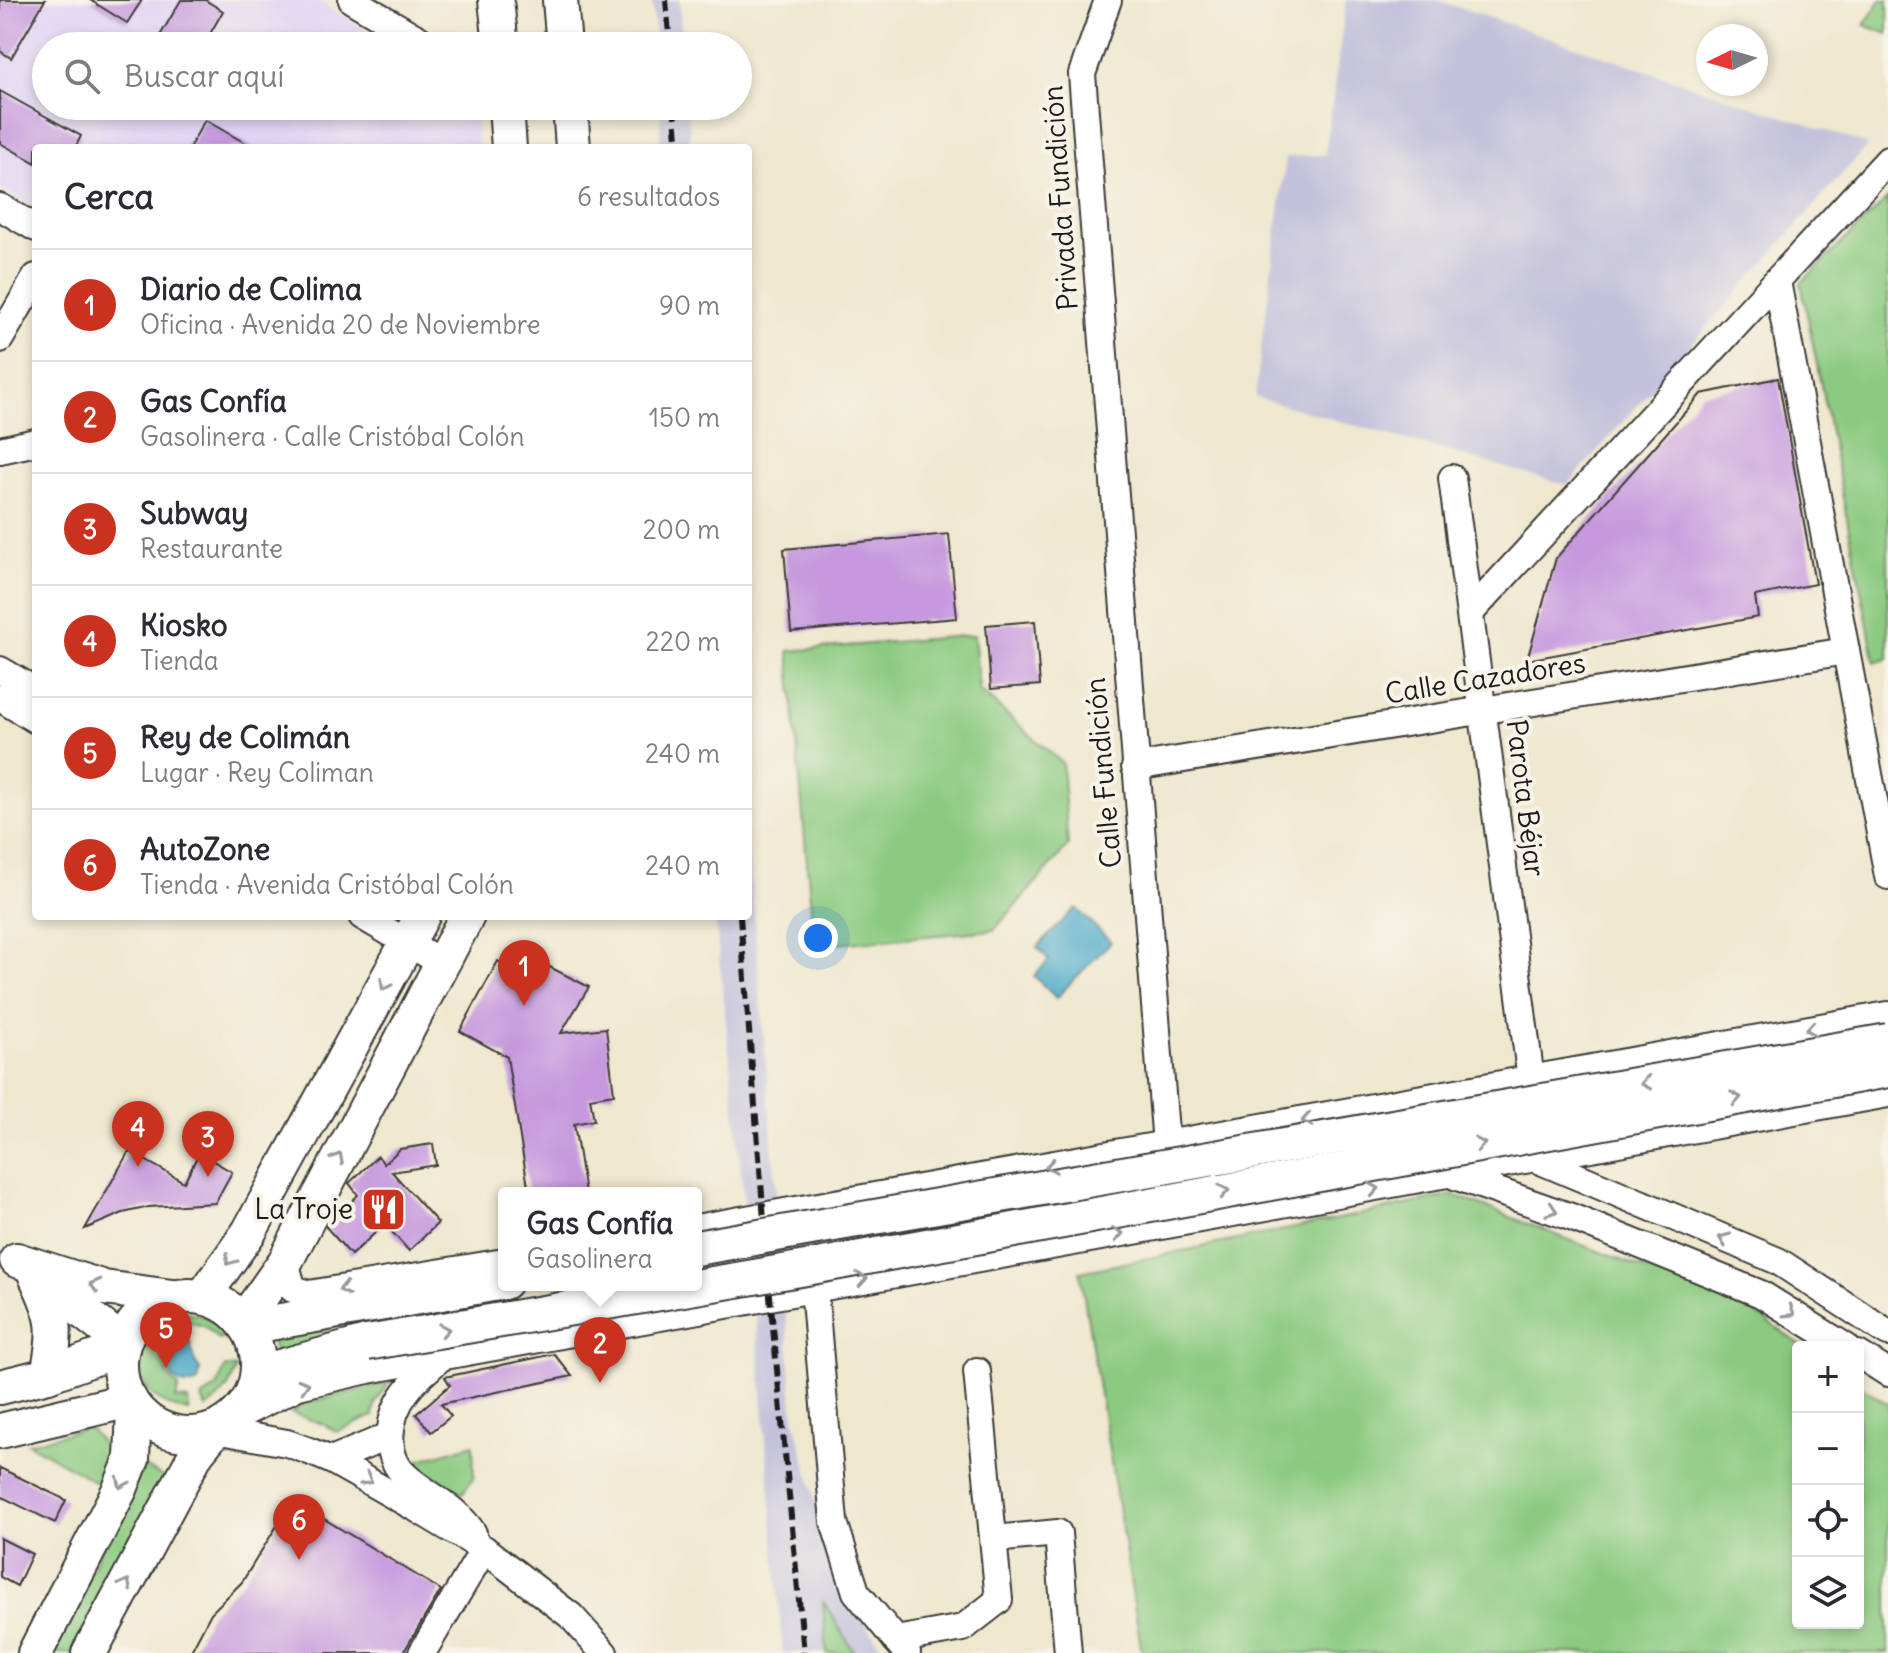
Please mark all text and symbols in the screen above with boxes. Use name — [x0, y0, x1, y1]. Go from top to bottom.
north arrow — [1696, 24, 1768, 96]
search box — [32, 32, 752, 120]
icon: search — [60, 54, 104, 98]
text: Buscar aquí — [124, 57, 284, 95]
street label: Privada Fundición — [1034, 84, 1086, 312]
text: Cerca — [64, 175, 154, 218]
text: 6 resultados — [577, 180, 720, 213]
text: Diario de Colima — [140, 270, 362, 308]
text: 1 — [85, 289, 95, 322]
text: 90 m — [659, 289, 720, 322]
text: Oficina · Avenida 20 de Noviembre — [140, 308, 541, 341]
text: Gas Confía — [140, 382, 287, 420]
text: 2 — [83, 401, 97, 434]
text: 150 m — [649, 401, 720, 434]
text: Gasolinera · Calle Cristóbal Colón — [140, 420, 524, 453]
text: Subway — [140, 494, 248, 532]
text: 3 — [83, 513, 97, 546]
text: 200 m — [643, 513, 720, 546]
text: Restaurante — [140, 532, 283, 565]
text: Kiosko — [140, 606, 228, 644]
text: 4 — [82, 625, 98, 658]
text: 220 m — [645, 625, 720, 658]
text: Tienda — [140, 644, 219, 677]
street label: Calle Cazadores — [1382, 644, 1588, 712]
street label: Calle Fundición — [1077, 676, 1129, 870]
street label: Parota Béjar — [1499, 717, 1553, 879]
text: Rey de Colimán — [140, 718, 350, 756]
text: 5 — [83, 737, 97, 770]
text: 240 m — [645, 737, 720, 770]
text: Lugar · Rey Coliman — [140, 756, 374, 789]
text: AutoZone — [140, 830, 270, 868]
text: 6 — [82, 849, 98, 882]
text: 240 m — [645, 849, 720, 882]
text: Tienda · Avenida Cristóbal Colón — [140, 868, 514, 901]
your location — [798, 918, 838, 958]
pin: 1 — [498, 940, 550, 1006]
one-way arrow — [380, 977, 395, 991]
one-way arrow — [1804, 1020, 1818, 1037]
one-way arrow — [1639, 1073, 1652, 1090]
one-way arrow — [1729, 1090, 1742, 1107]
pin: 4 — [112, 1101, 164, 1167]
one-way arrow — [1301, 1110, 1314, 1127]
pin: 3 — [182, 1111, 234, 1177]
one-way arrow — [1473, 1137, 1487, 1154]
one-way arrow — [329, 1151, 344, 1166]
one-way arrow — [1045, 1157, 1058, 1174]
one-way arrow — [1367, 1181, 1381, 1198]
one-way arrow — [1217, 1184, 1231, 1201]
restaurant icon: La Troje — [360, 1185, 408, 1233]
popup — [498, 1187, 702, 1291]
place label: La Troje — [254, 1191, 353, 1227]
one-way arrow — [1544, 1200, 1558, 1216]
text: Gas Confía — [527, 1204, 673, 1242]
one-way arrow — [1111, 1227, 1125, 1244]
one-way arrow — [1718, 1232, 1732, 1248]
text: Gasolinera — [527, 1242, 653, 1275]
one-way arrow — [226, 1251, 240, 1266]
one-way arrow — [855, 1272, 869, 1289]
one-way arrow — [89, 1278, 103, 1294]
one-way arrow — [338, 1280, 351, 1297]
pin: 5 — [140, 1302, 192, 1368]
one-way arrow — [1782, 1303, 1796, 1318]
pin: 2 — [574, 1317, 626, 1383]
one-way arrow — [438, 1323, 451, 1340]
map controls — [1792, 1341, 1864, 1629]
button: + — [1792, 1341, 1864, 1413]
one-way arrow — [297, 1378, 311, 1394]
button: − — [1792, 1413, 1864, 1485]
one-way arrow — [358, 1470, 373, 1486]
one-way arrow — [116, 1474, 132, 1489]
button: locate — [1792, 1485, 1864, 1557]
pin: 6 — [273, 1494, 325, 1560]
button: layers — [1792, 1557, 1864, 1629]
one-way arrow — [116, 1579, 132, 1593]

